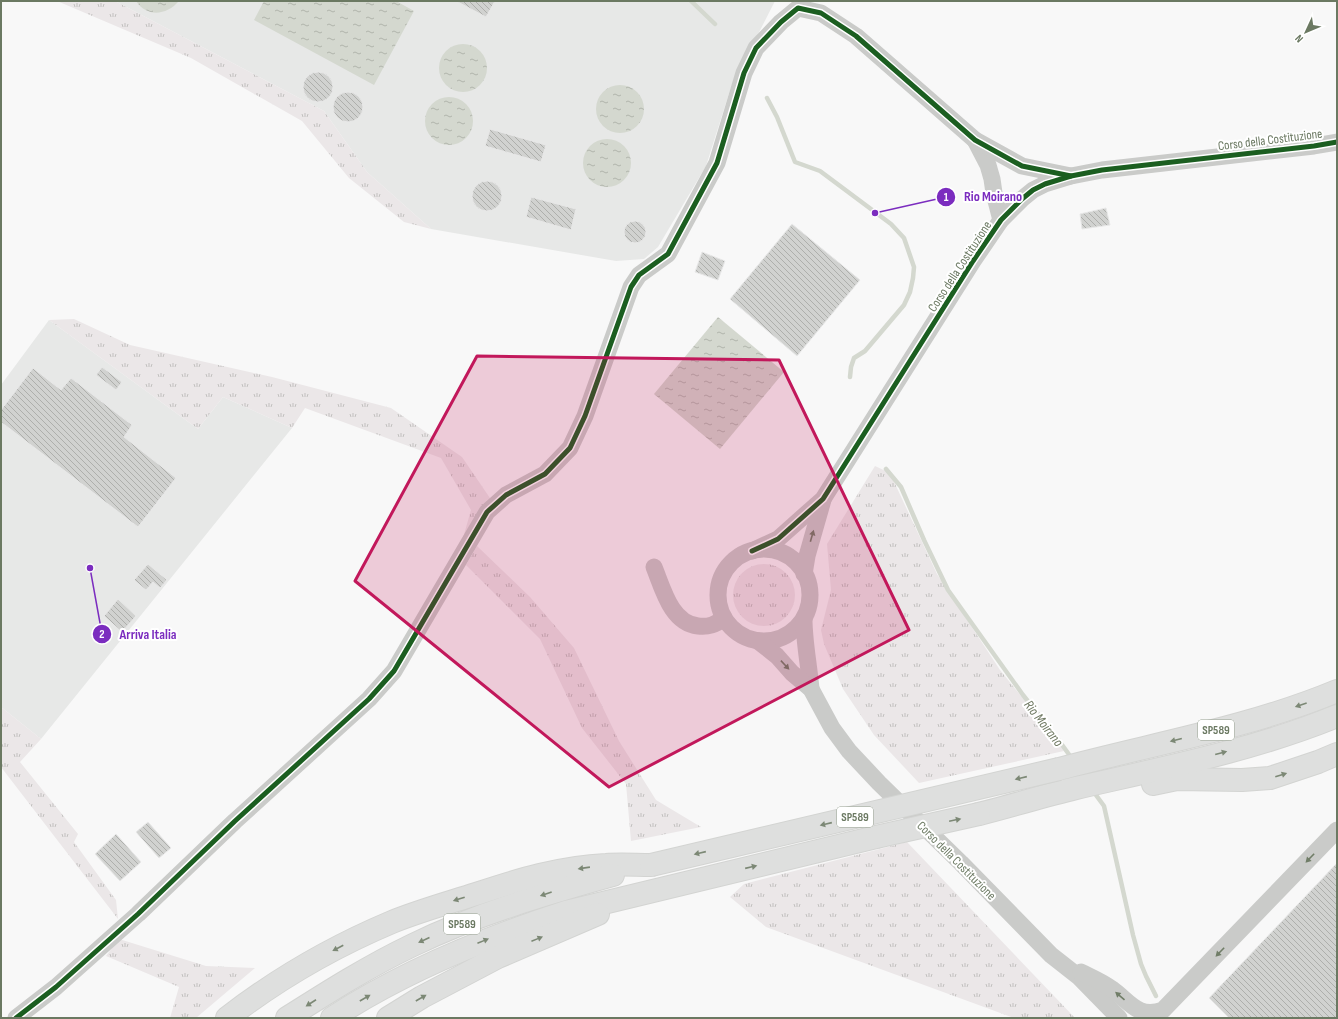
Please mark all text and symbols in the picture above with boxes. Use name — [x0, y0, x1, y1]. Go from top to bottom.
north arrow — [1286, 12, 1326, 52]
text: N — [1292, 32, 1306, 45]
street label: Corso della Costituzione — [1217, 126, 1323, 154]
callout: Rio Moirano — [936, 184, 1030, 210]
text: Rio Moirano — [964, 188, 1022, 205]
text: 1 — [944, 190, 949, 205]
street label: Corso della Costituzione — [925, 218, 995, 315]
one-way arrow — [809, 530, 815, 542]
callout: Arriva Italia — [92, 621, 185, 647]
text: Arriva Italia — [119, 626, 177, 643]
text: 2 — [99, 627, 105, 642]
one-way arrow — [780, 660, 789, 669]
water label: Rio Moirano — [1020, 697, 1067, 750]
one-way arrow — [1294, 702, 1306, 708]
road number: SP589 — [1198, 720, 1234, 740]
one-way arrow — [1170, 738, 1182, 744]
one-way arrow — [1215, 750, 1227, 756]
one-way arrow — [1275, 771, 1287, 777]
one-way arrow — [1015, 776, 1027, 782]
road number: SP589 — [837, 807, 873, 827]
one-way arrow — [949, 816, 961, 822]
street label: Corso della Costituzione — [913, 818, 999, 904]
one-way arrow — [820, 821, 833, 827]
one-way arrow — [694, 851, 706, 857]
one-way arrow — [1305, 853, 1315, 863]
one-way arrow — [744, 863, 757, 869]
one-way arrow — [578, 864, 590, 871]
one-way arrow — [540, 891, 552, 897]
one-way arrow — [452, 897, 464, 903]
road number: SP589 — [444, 914, 480, 934]
one-way arrow — [532, 936, 544, 942]
one-way arrow — [419, 937, 430, 943]
one-way arrow — [477, 938, 489, 944]
one-way arrow — [332, 945, 344, 952]
one-way arrow — [1215, 947, 1225, 957]
one-way arrow — [1115, 992, 1126, 1001]
one-way arrow — [360, 994, 371, 1001]
one-way arrow — [415, 994, 427, 1001]
one-way arrow — [305, 999, 317, 1006]

